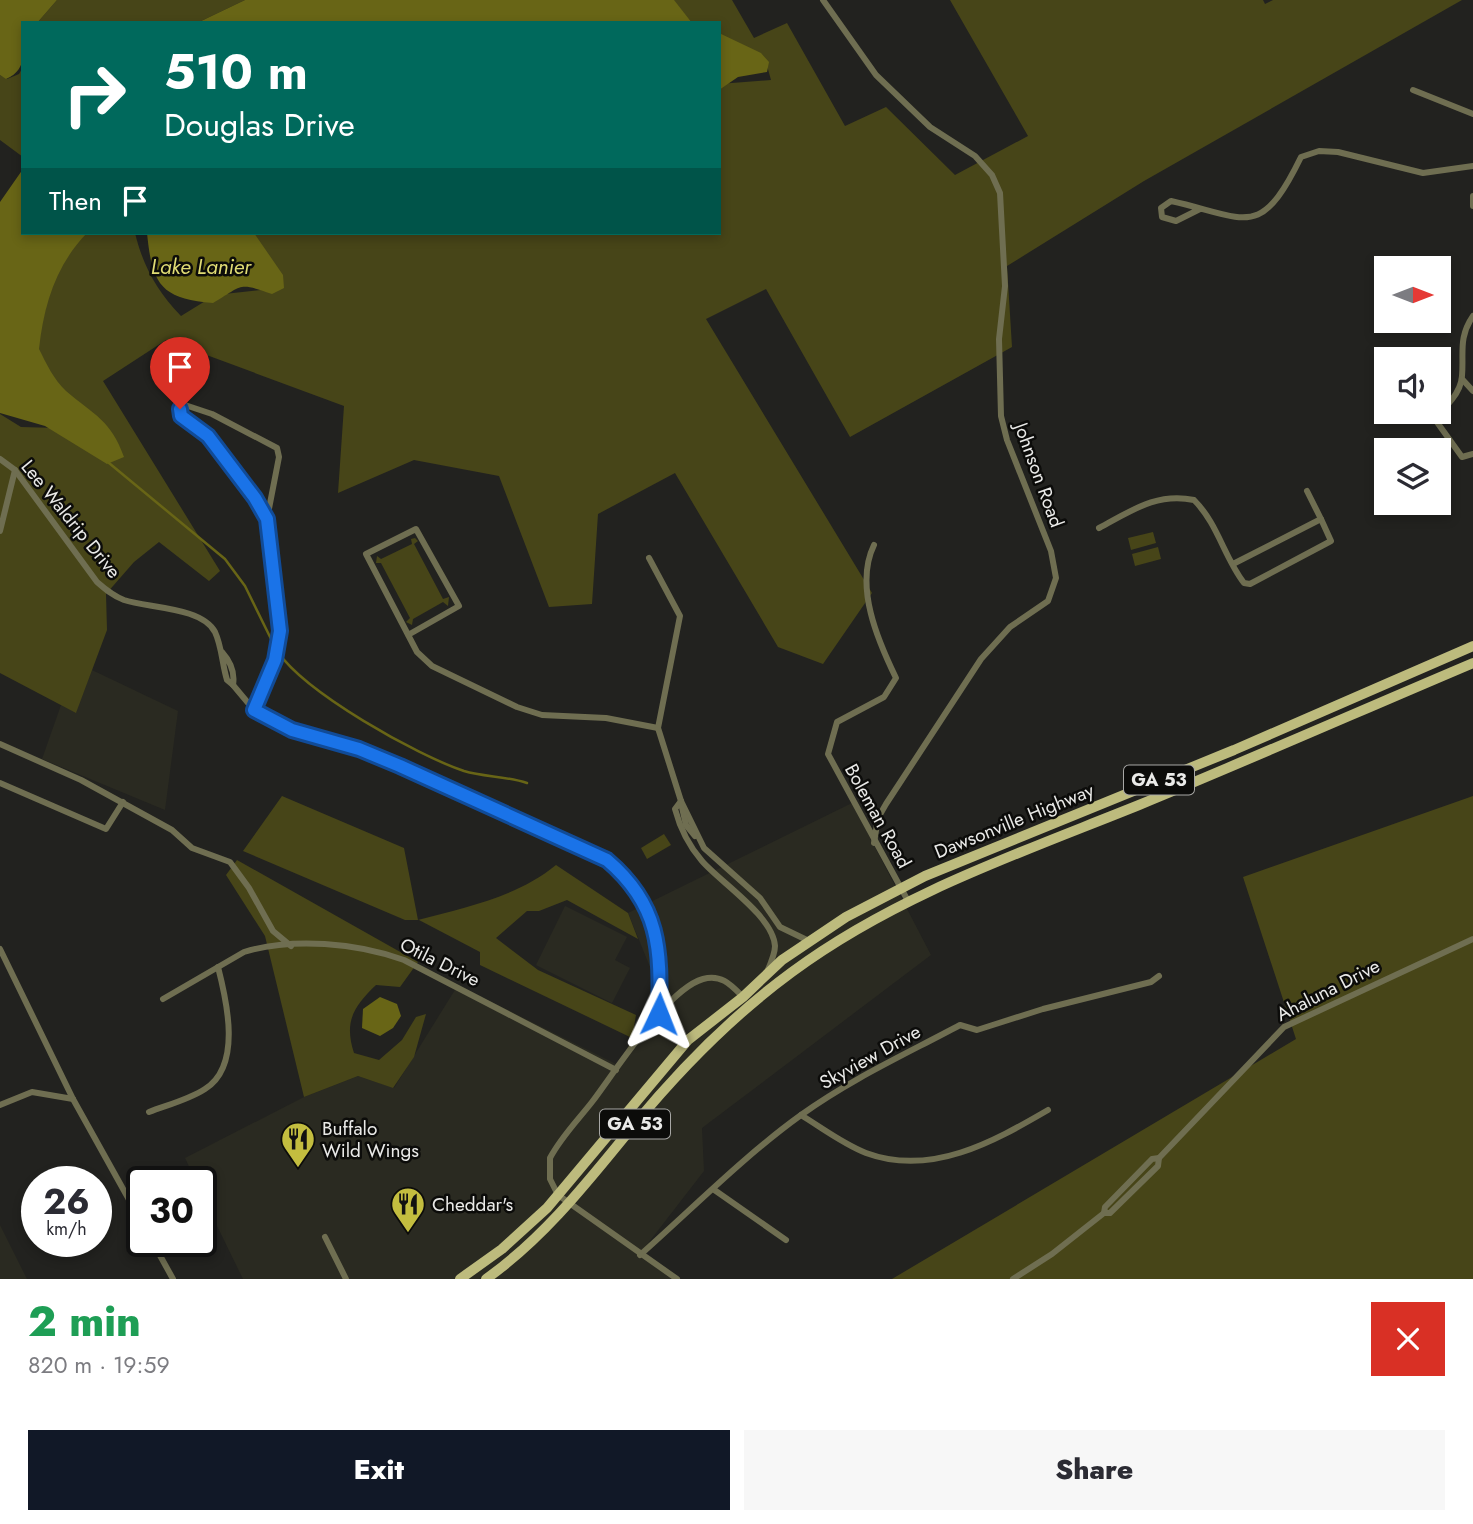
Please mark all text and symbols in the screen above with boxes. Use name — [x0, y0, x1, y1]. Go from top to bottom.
text: 510 m — [164, 37, 308, 107]
icon: right — [49, 49, 140, 140]
text: Douglas Drive — [164, 102, 355, 148]
text: Then — [49, 182, 102, 220]
icon: arrive — [116, 182, 154, 220]
water label: Lake Lanier — [151, 252, 252, 282]
north arrow — [1374, 256, 1451, 332]
map controls — [1374, 256, 1451, 515]
pin — [150, 337, 210, 409]
button: sound — [1374, 347, 1451, 424]
icon: arrive — [161, 348, 199, 386]
street label: Johnson Road — [1007, 416, 1070, 531]
button: layers — [1374, 438, 1451, 515]
street label: Lee Waldrip Drive — [15, 454, 127, 584]
street label: Boleman Road — [838, 759, 918, 873]
road number: GA 53 — [1124, 766, 1194, 794]
street label: Dawsonville Highway — [930, 776, 1098, 865]
street label: Otila Drive — [395, 931, 485, 993]
street label: Ahaluna Drive — [1272, 952, 1385, 1028]
position arrow — [622, 977, 696, 1051]
street label: Skyview Drive — [815, 1018, 926, 1096]
road number: GA 53 — [600, 1110, 670, 1139]
place label: Buffalo Wild Wings — [322, 1115, 419, 1164]
restaurant icon: Buffalo Wild Wings — [279, 1120, 317, 1169]
speed limit sign: 30 — [126, 1166, 217, 1257]
text: 26 — [43, 1177, 90, 1227]
restaurant icon: Cheddar's — [389, 1185, 427, 1234]
place label: Cheddar's — [432, 1191, 514, 1218]
text: km/h — [46, 1216, 87, 1242]
text: 2 min — [28, 1291, 141, 1352]
button: close — [1371, 1302, 1445, 1376]
text: 820 m · 19:59 — [28, 1348, 170, 1382]
button: Exit — [28, 1430, 730, 1510]
button: Share — [744, 1430, 1445, 1510]

